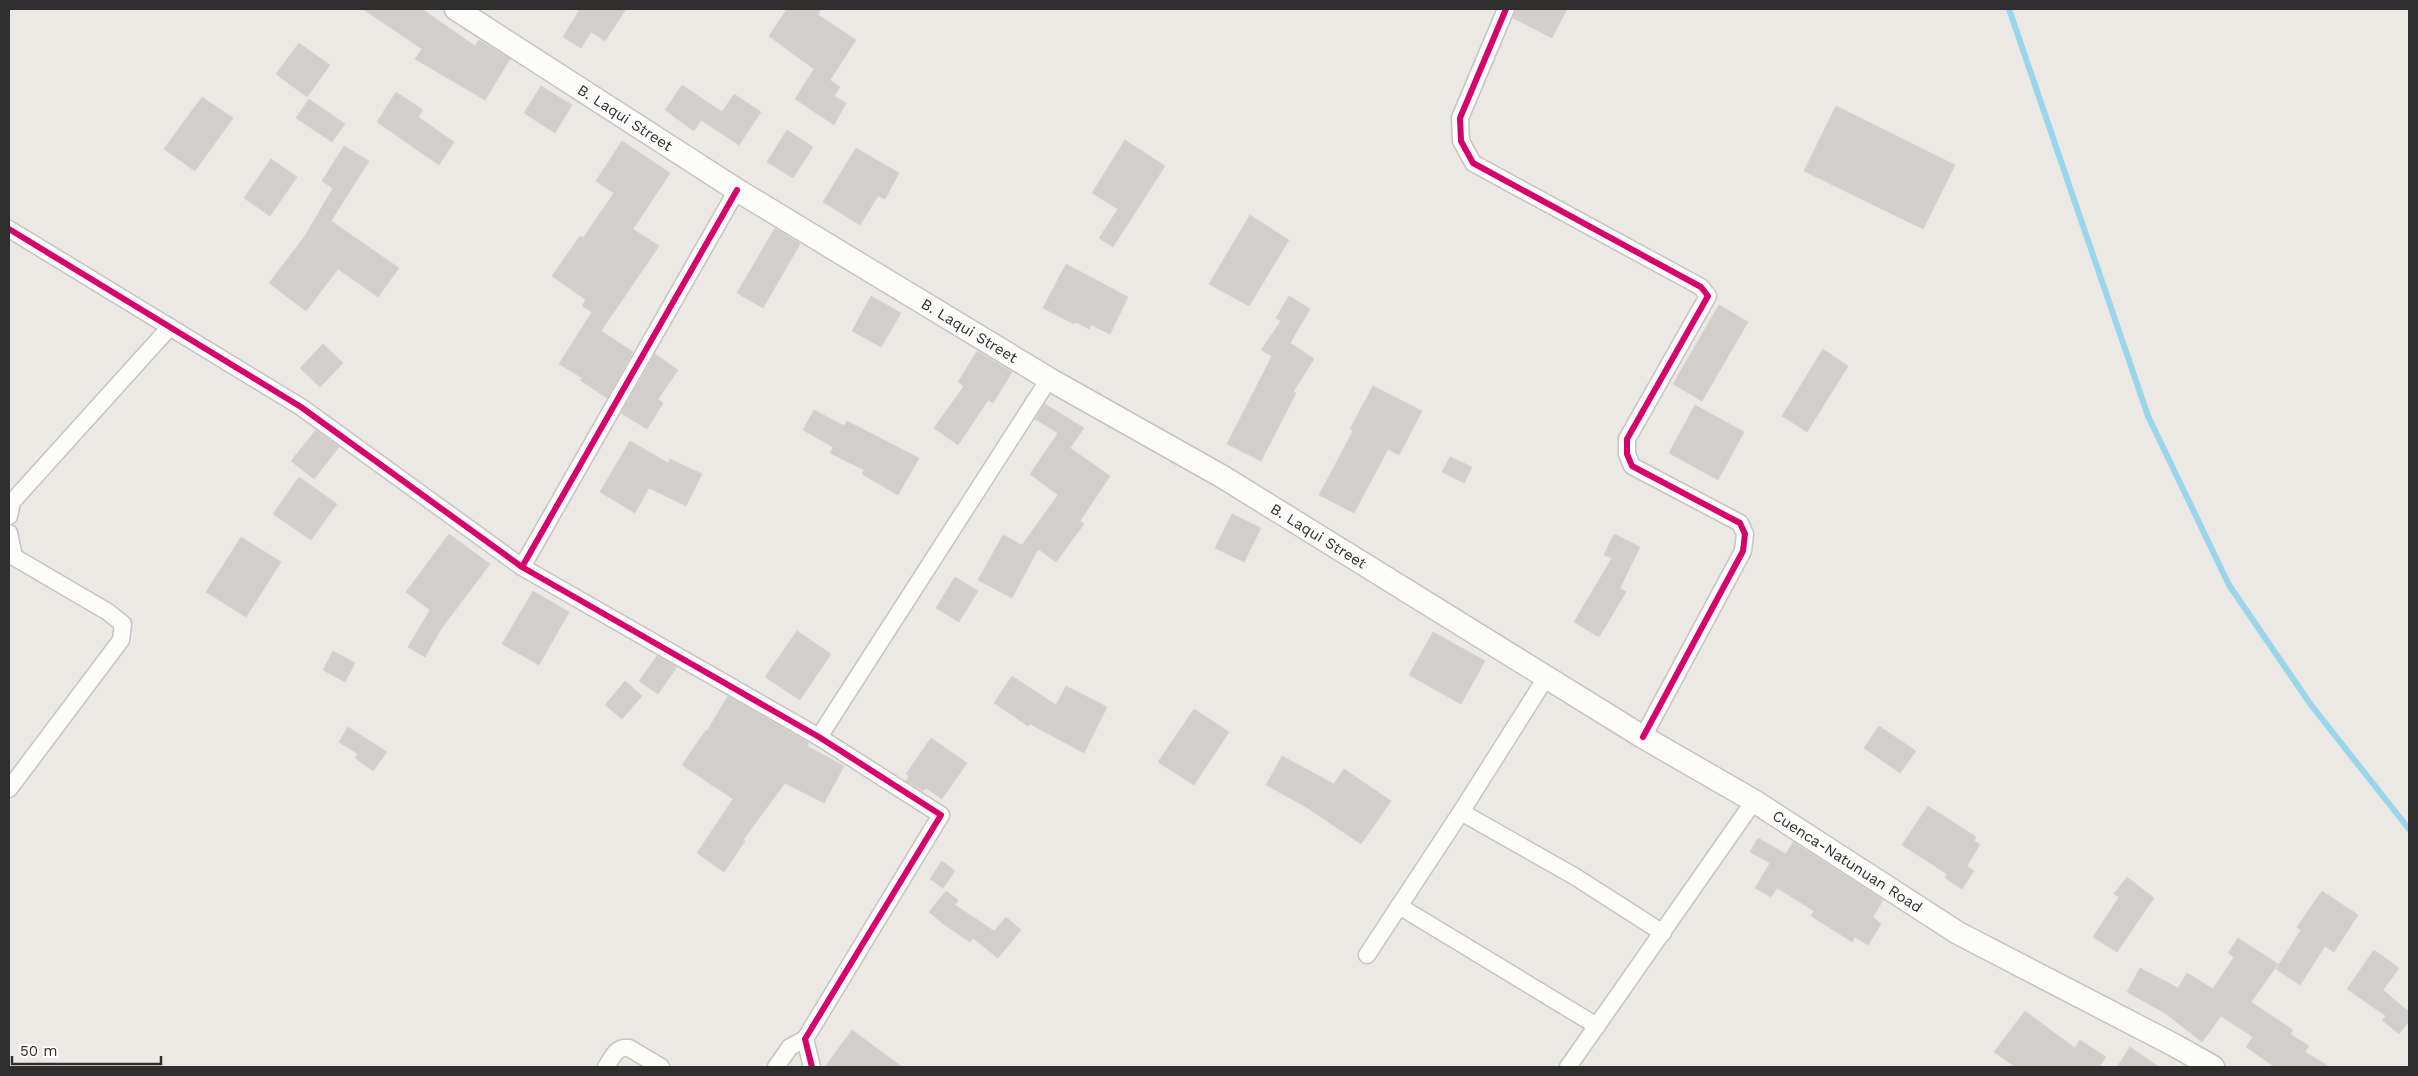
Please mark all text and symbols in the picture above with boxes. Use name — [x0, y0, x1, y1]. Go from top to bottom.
street label: B. Laqui Street — [574, 81, 676, 155]
street label: B. Laqui Street — [918, 295, 1021, 367]
street label: B. Laqui Street — [1267, 500, 1370, 573]
street label: Cuenca-Natunuan Road — [1769, 806, 1926, 916]
scale bar — [12, 1034, 161, 1066]
text: 50 m — [20, 1042, 57, 1060]

